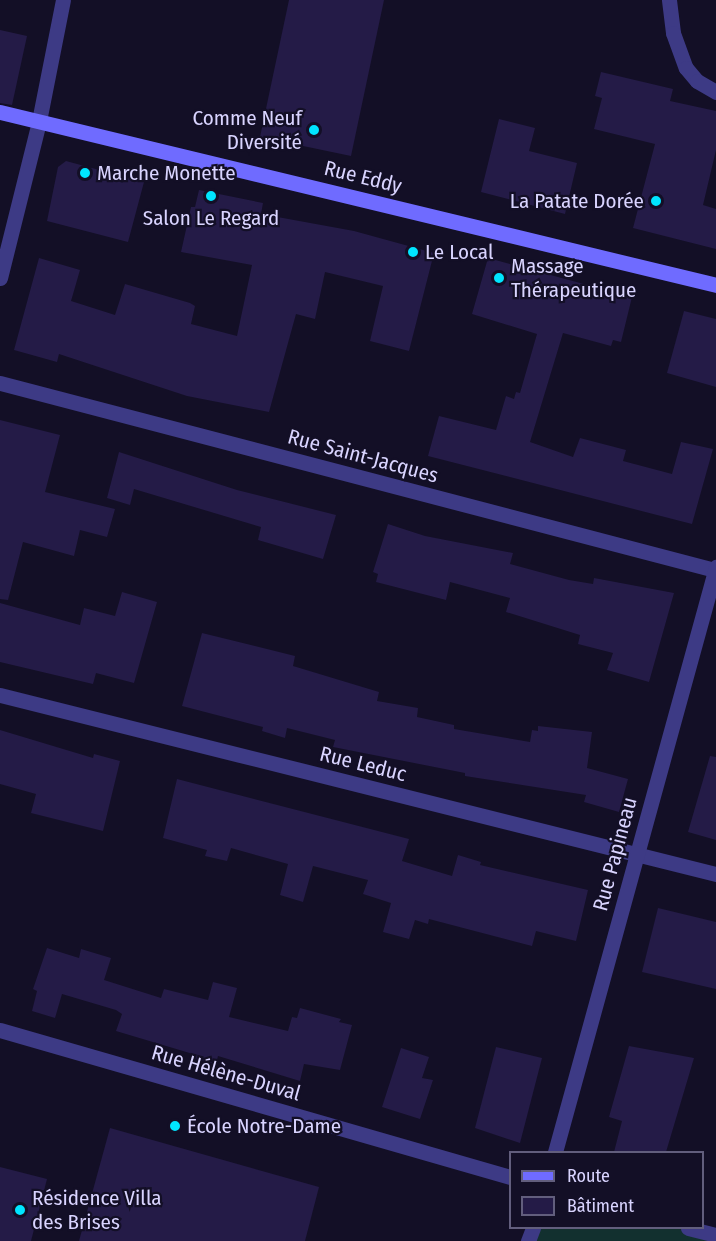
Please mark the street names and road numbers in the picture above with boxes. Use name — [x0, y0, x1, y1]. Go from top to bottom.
street label: Rue Eddy — [322, 155, 404, 199]
street label: Rue Saint-Jacques — [285, 424, 441, 488]
street label: Rue Leduc — [317, 741, 409, 787]
street label: Rue Papineau — [588, 794, 642, 914]
street label: Rue Hélène-Duval — [149, 1040, 303, 1106]

